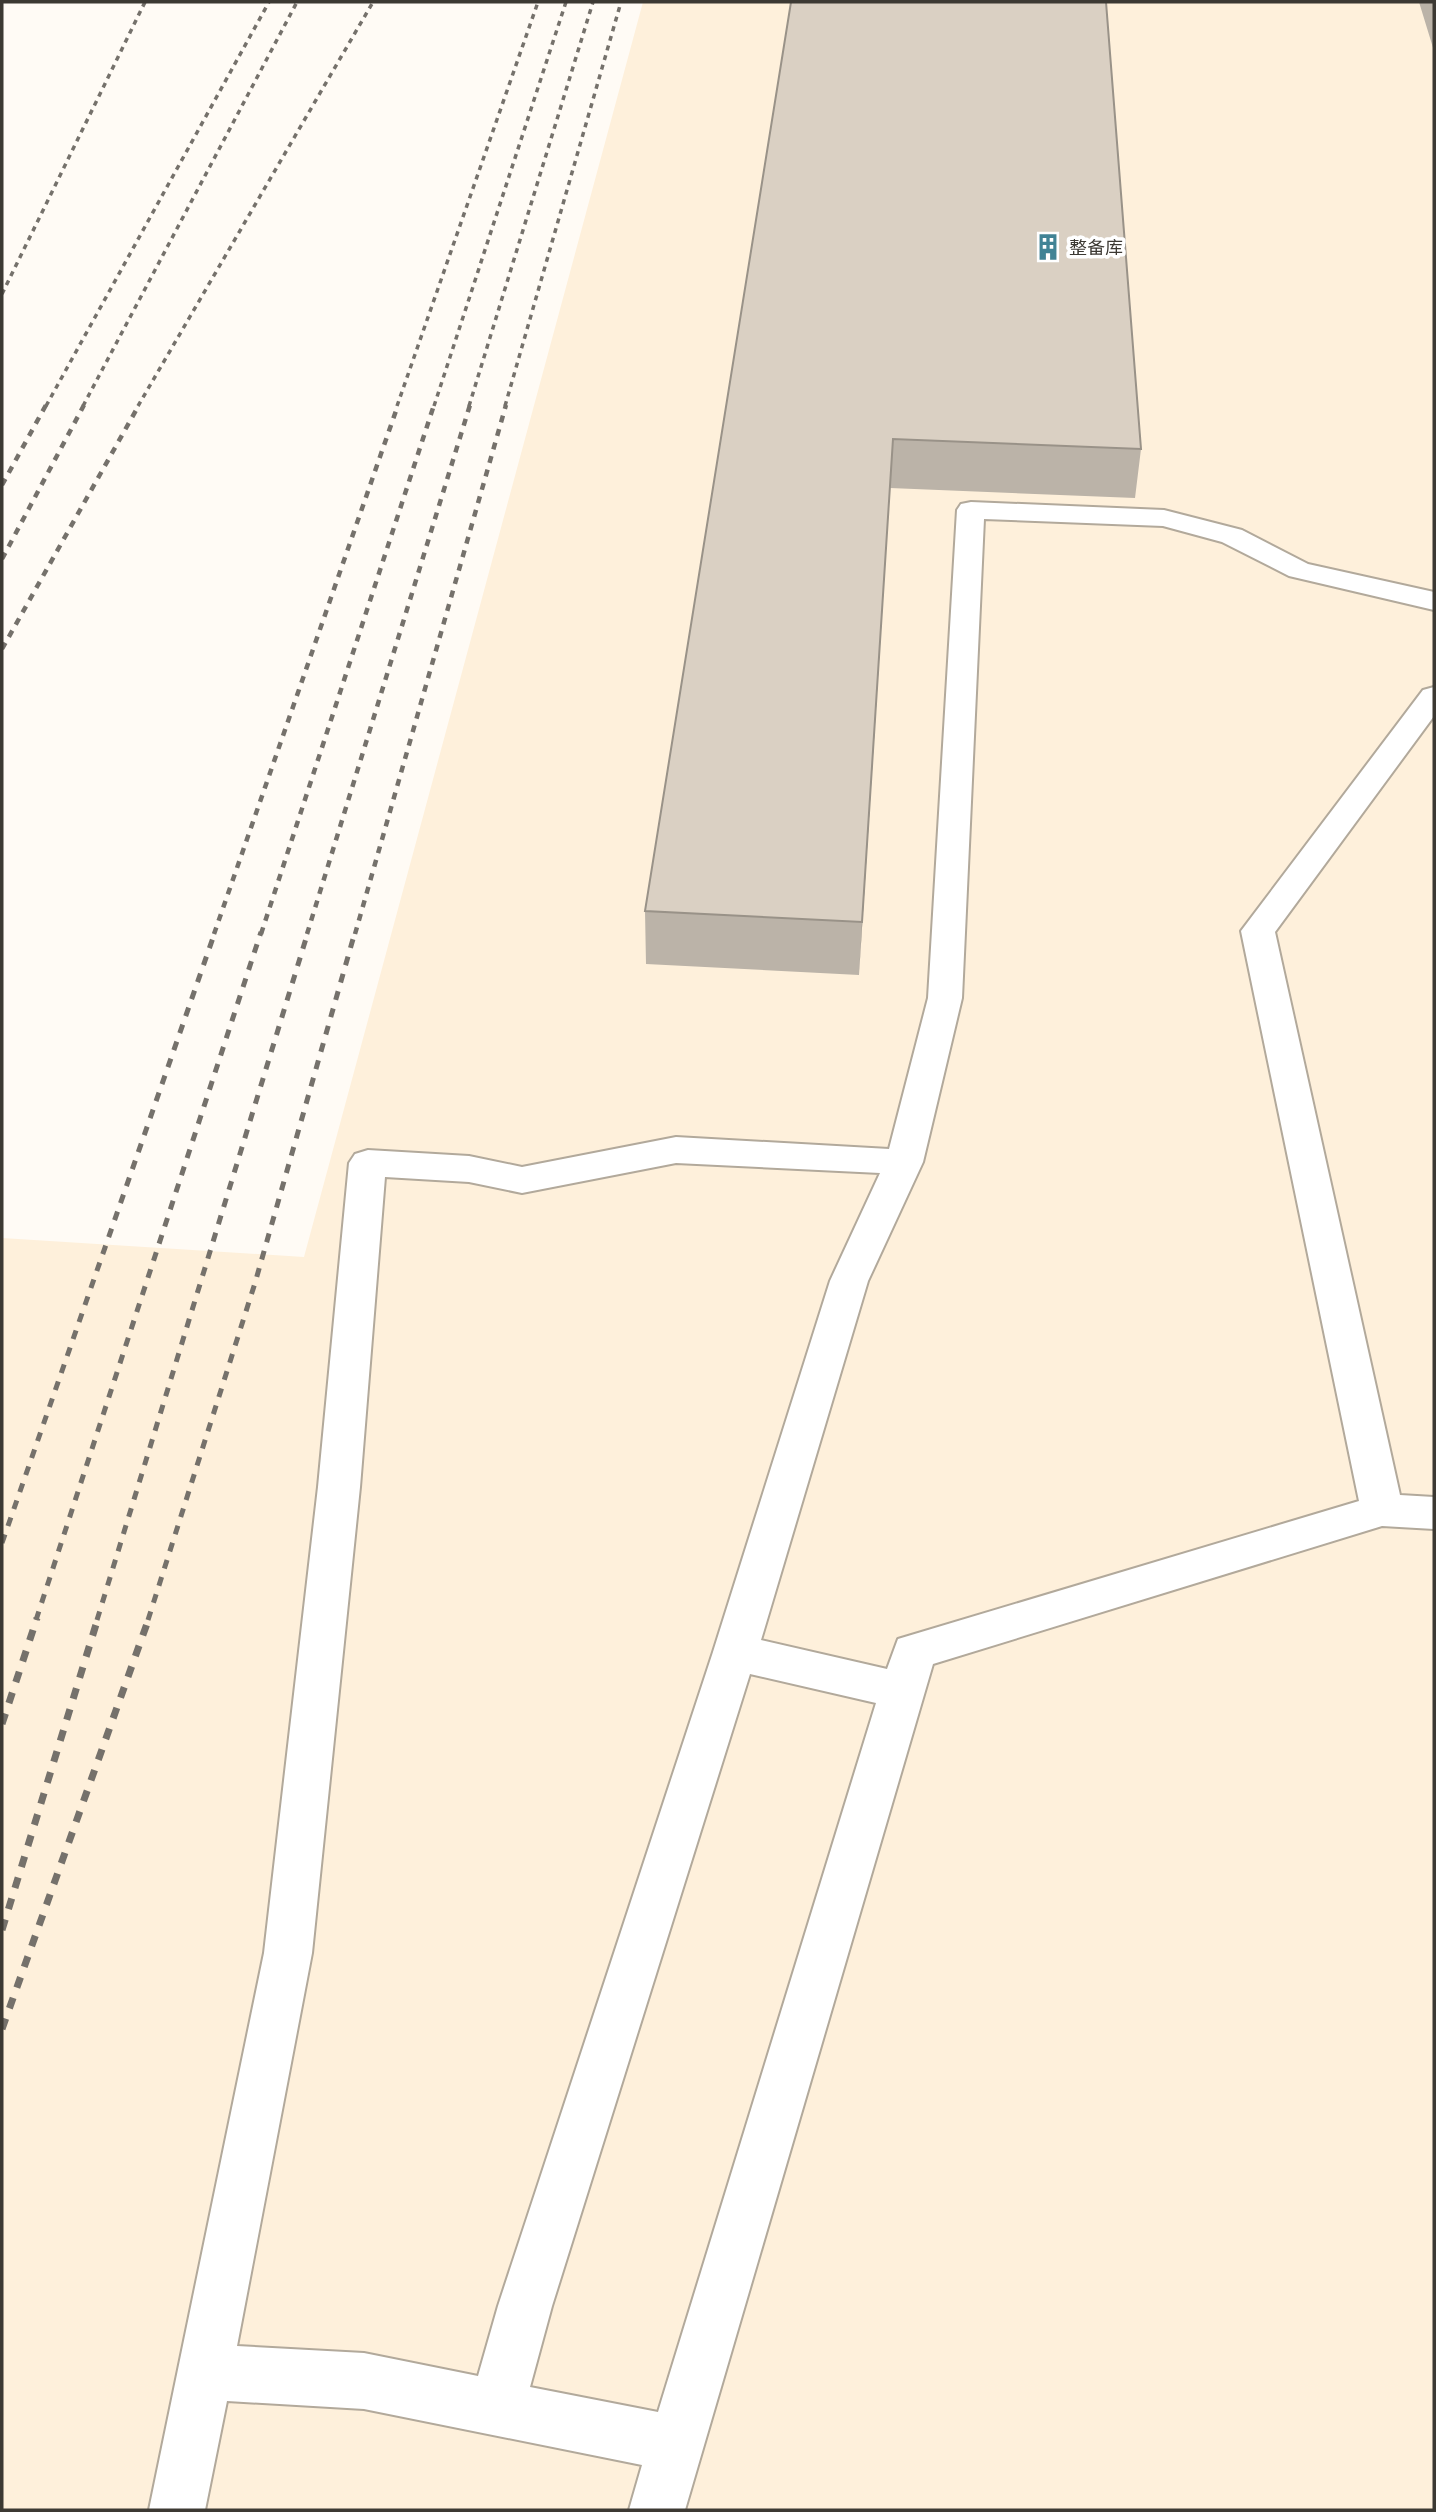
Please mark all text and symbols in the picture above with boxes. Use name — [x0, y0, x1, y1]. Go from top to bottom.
building icon: 整备库 — [1033, 232, 1063, 262]
place label: 整备库 — [1069, 235, 1123, 260]

